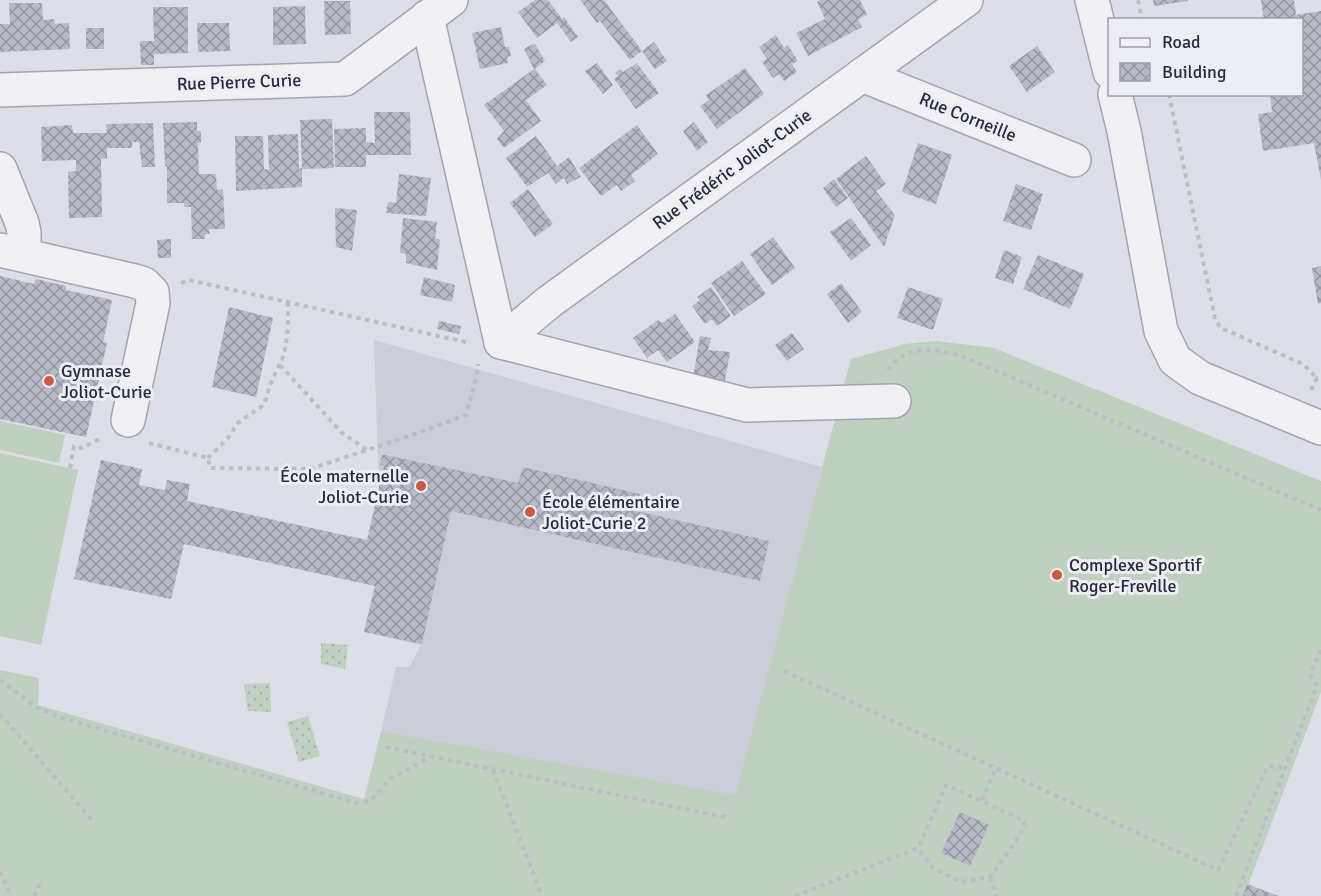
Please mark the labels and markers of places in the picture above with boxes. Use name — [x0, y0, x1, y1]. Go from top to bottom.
place label: Gymnase Joliot-Curie — [61, 360, 152, 403]
marker: Gymnase Joliot-Curie — [42, 374, 56, 388]
place label: École maternelle Joliot-Curie — [280, 465, 409, 508]
marker: École maternelle Joliot-Curie — [414, 479, 428, 493]
place label: École élémentaire Joliot-Curie 2 — [542, 491, 680, 534]
marker: École élémentaire Joliot-Curie 2 — [523, 505, 537, 519]
place label: Complexe Sportif Roger-Freville — [1069, 554, 1202, 597]
marker: Complexe Sportif Roger-Freville — [1050, 568, 1064, 582]

